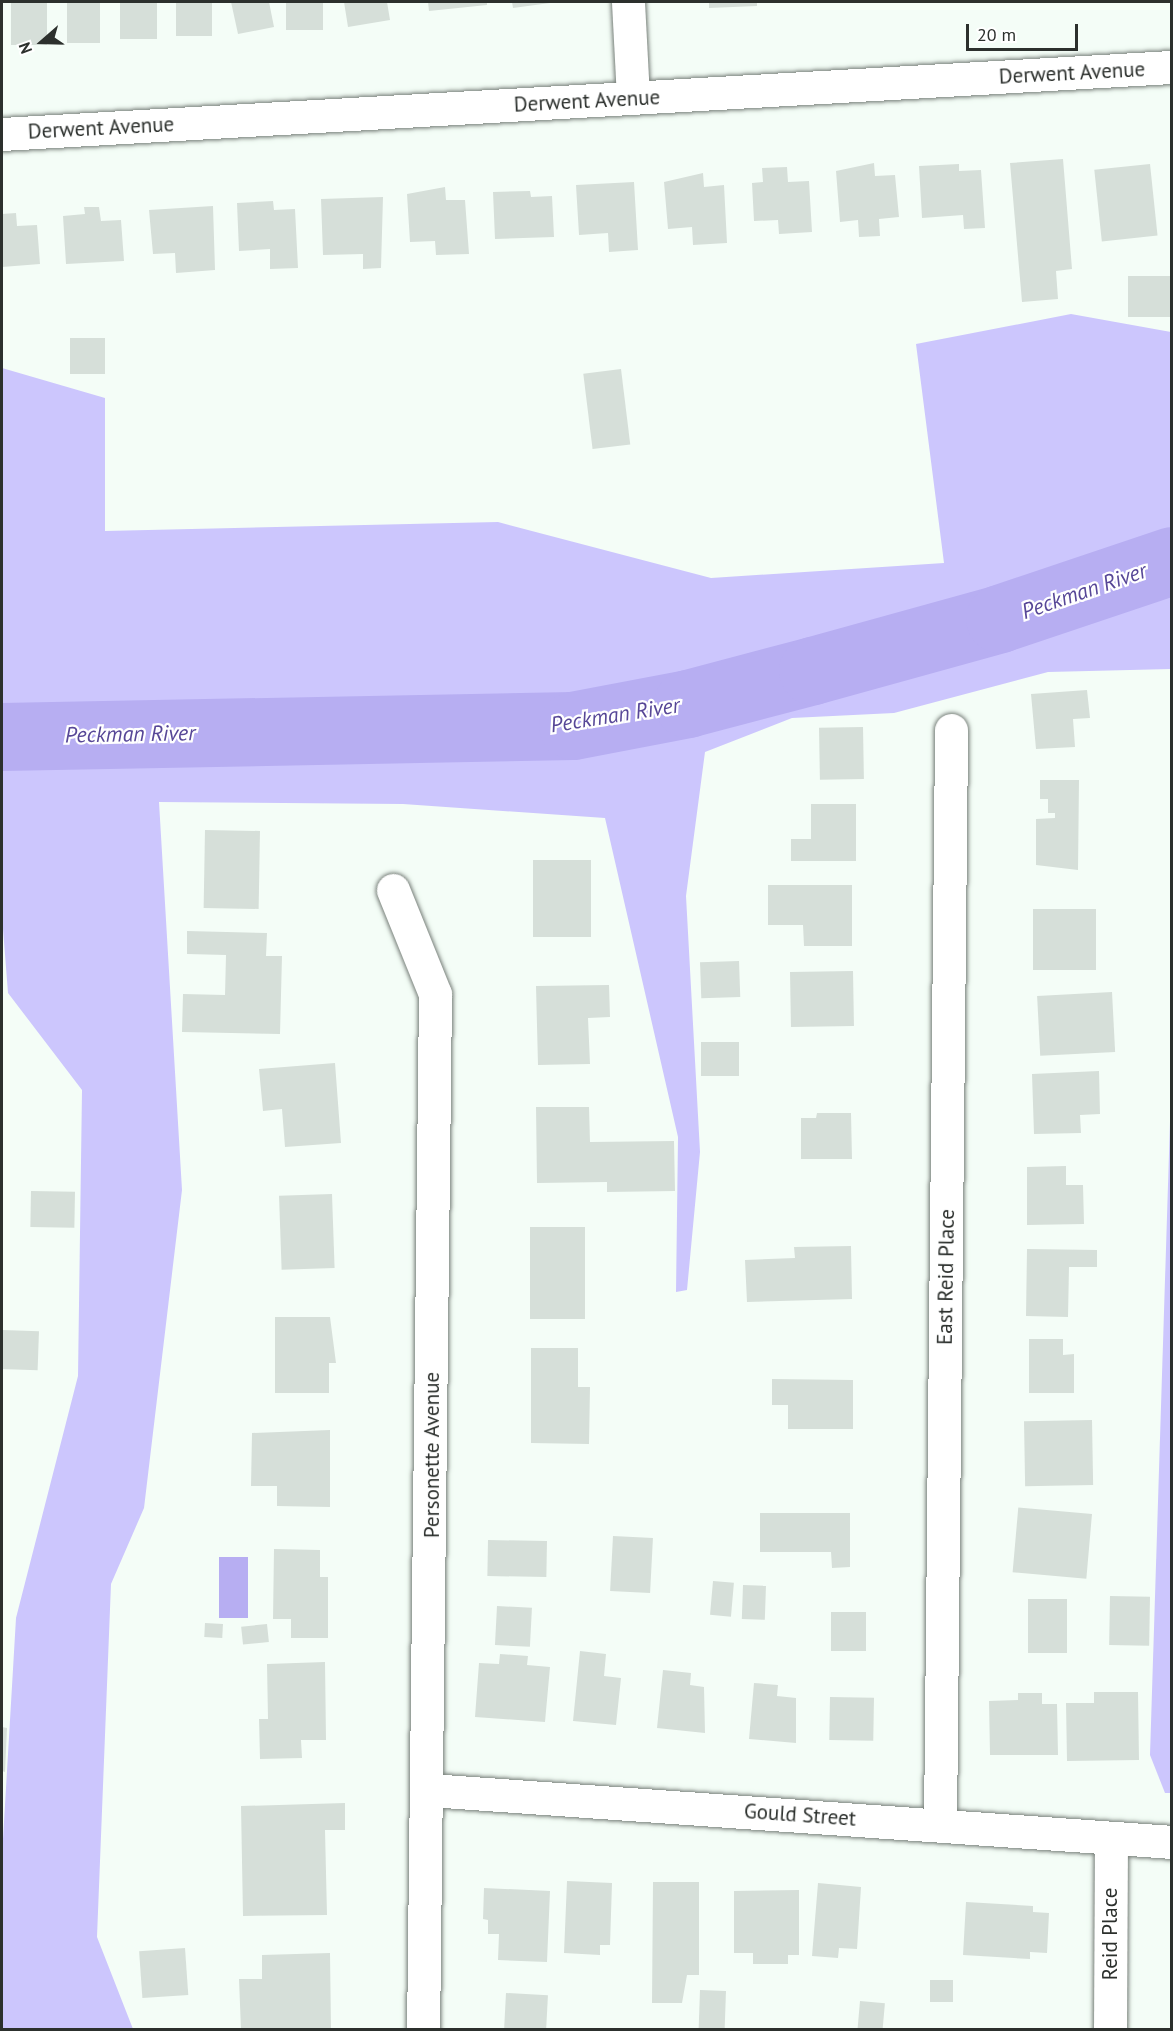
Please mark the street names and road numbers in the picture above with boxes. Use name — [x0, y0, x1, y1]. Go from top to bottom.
street label: Derwent Avenue — [998, 57, 1146, 89]
street label: Derwent Avenue — [513, 85, 661, 117]
street label: Derwent Avenue — [27, 112, 175, 144]
street label: East Reid Place — [932, 1209, 960, 1345]
street label: Personette Avenue — [419, 1372, 445, 1538]
street label: Gould Street — [743, 1799, 857, 1831]
street label: Reid Place — [1097, 1888, 1123, 1980]

